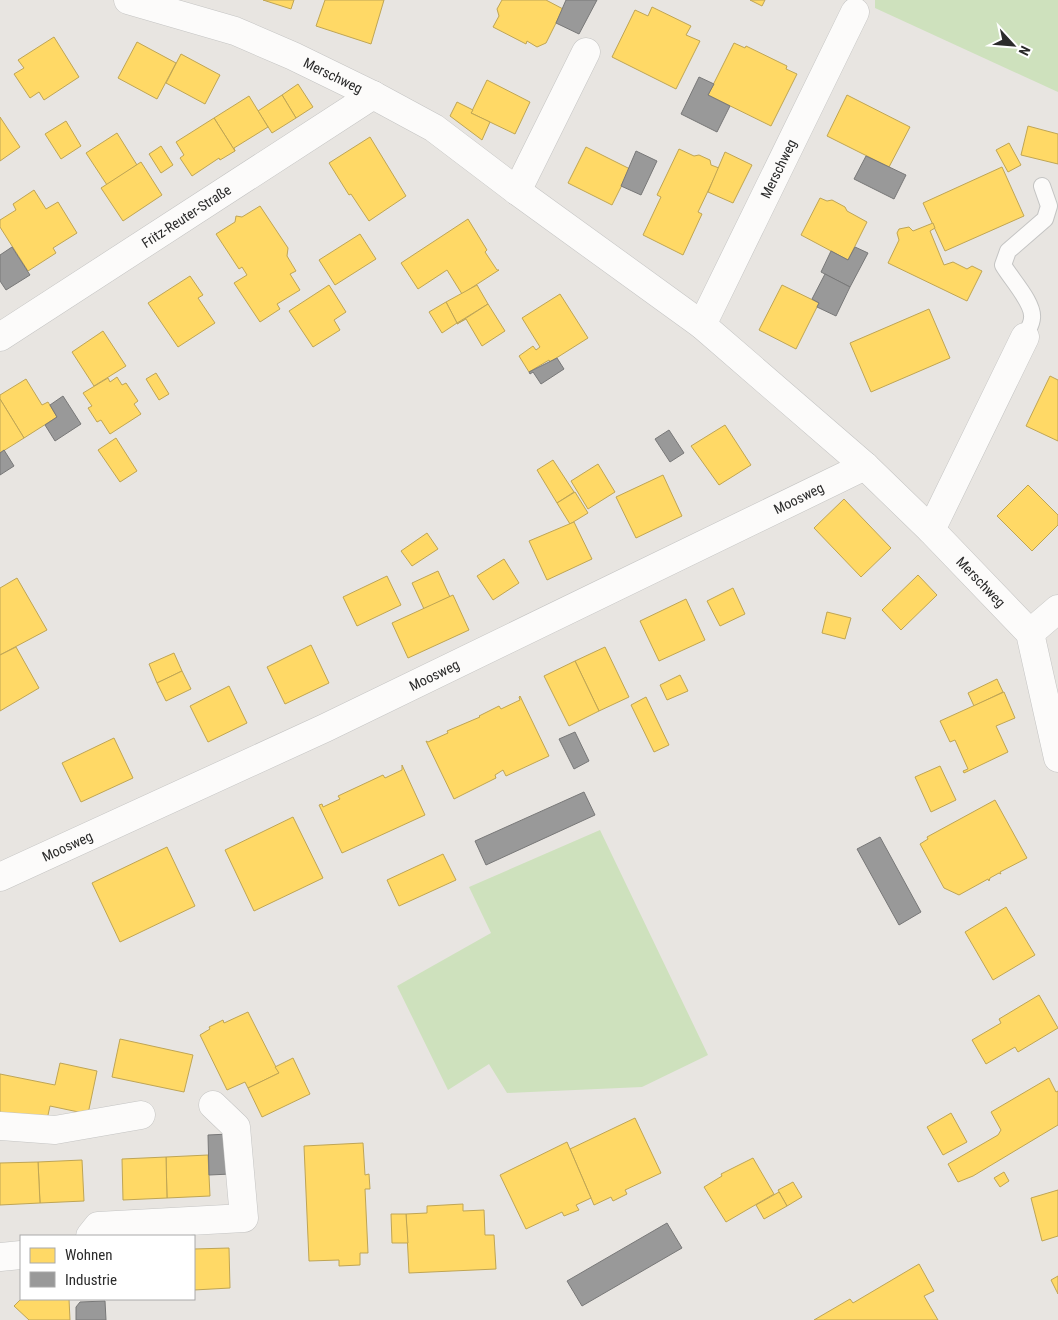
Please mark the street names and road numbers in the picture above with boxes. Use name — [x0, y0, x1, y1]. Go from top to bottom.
street label: Merschweg — [301, 54, 365, 97]
street label: Merschweg — [757, 137, 800, 201]
street label: Fritz-Reuter-Straße — [139, 181, 234, 251]
street label: Moosweg — [771, 479, 826, 517]
street label: Merschweg — [953, 553, 1009, 610]
street label: Moosweg — [407, 656, 462, 694]
street label: Moosweg — [40, 828, 95, 865]

